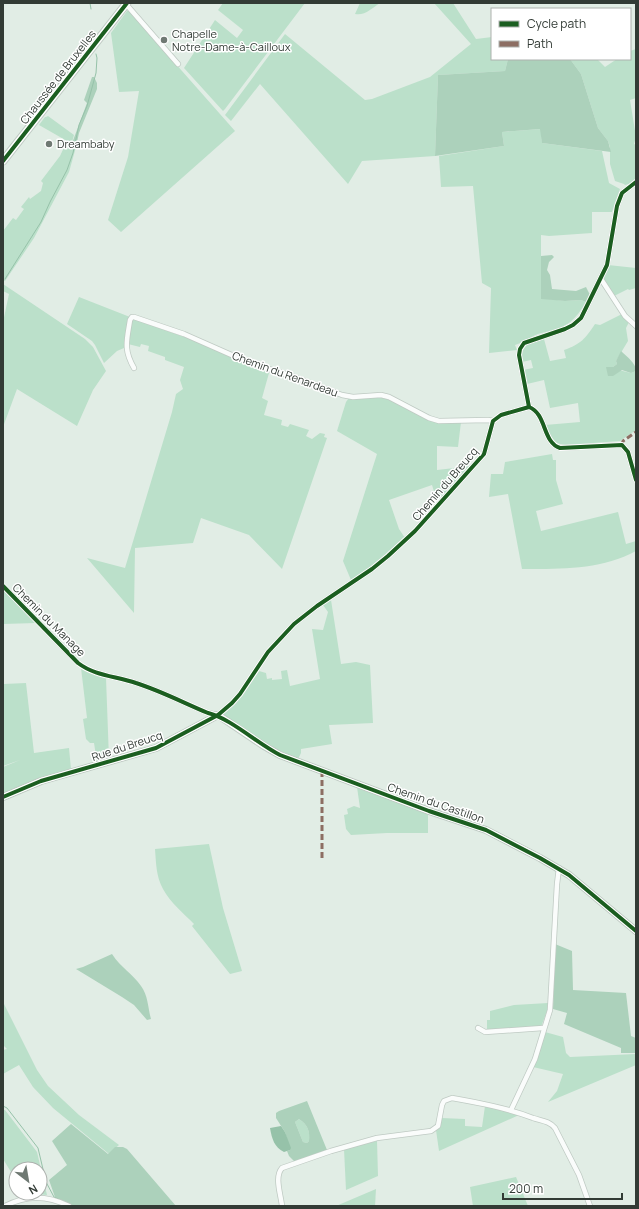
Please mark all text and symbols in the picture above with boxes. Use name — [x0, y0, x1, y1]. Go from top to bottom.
legend — [491, 8, 631, 60]
text: Cycle path — [527, 15, 586, 32]
street label: Chaussée de Bruxelles — [16, 26, 99, 127]
place label: Chapelle Notre-Dame-à-Cailloux — [172, 26, 291, 54]
marker: Chapelle Notre-Dame-à-Cailloux — [159, 35, 169, 45]
text: Path — [527, 35, 553, 52]
place label: Dreambaby — [57, 136, 115, 151]
marker: Dreambaby — [44, 139, 54, 149]
street label: Chemin du Renardeau — [230, 347, 340, 400]
street label: Chemin du Breucq — [409, 444, 481, 524]
street label: Chemin du Manage — [10, 580, 90, 660]
street label: Rue du Breucq — [90, 727, 164, 764]
street label: Chemin du Castillon — [386, 779, 487, 826]
north arrow — [8, 1161, 48, 1201]
scale bar — [503, 1175, 622, 1201]
text: 200 m — [509, 1180, 543, 1197]
text: N — [26, 1182, 41, 1199]

